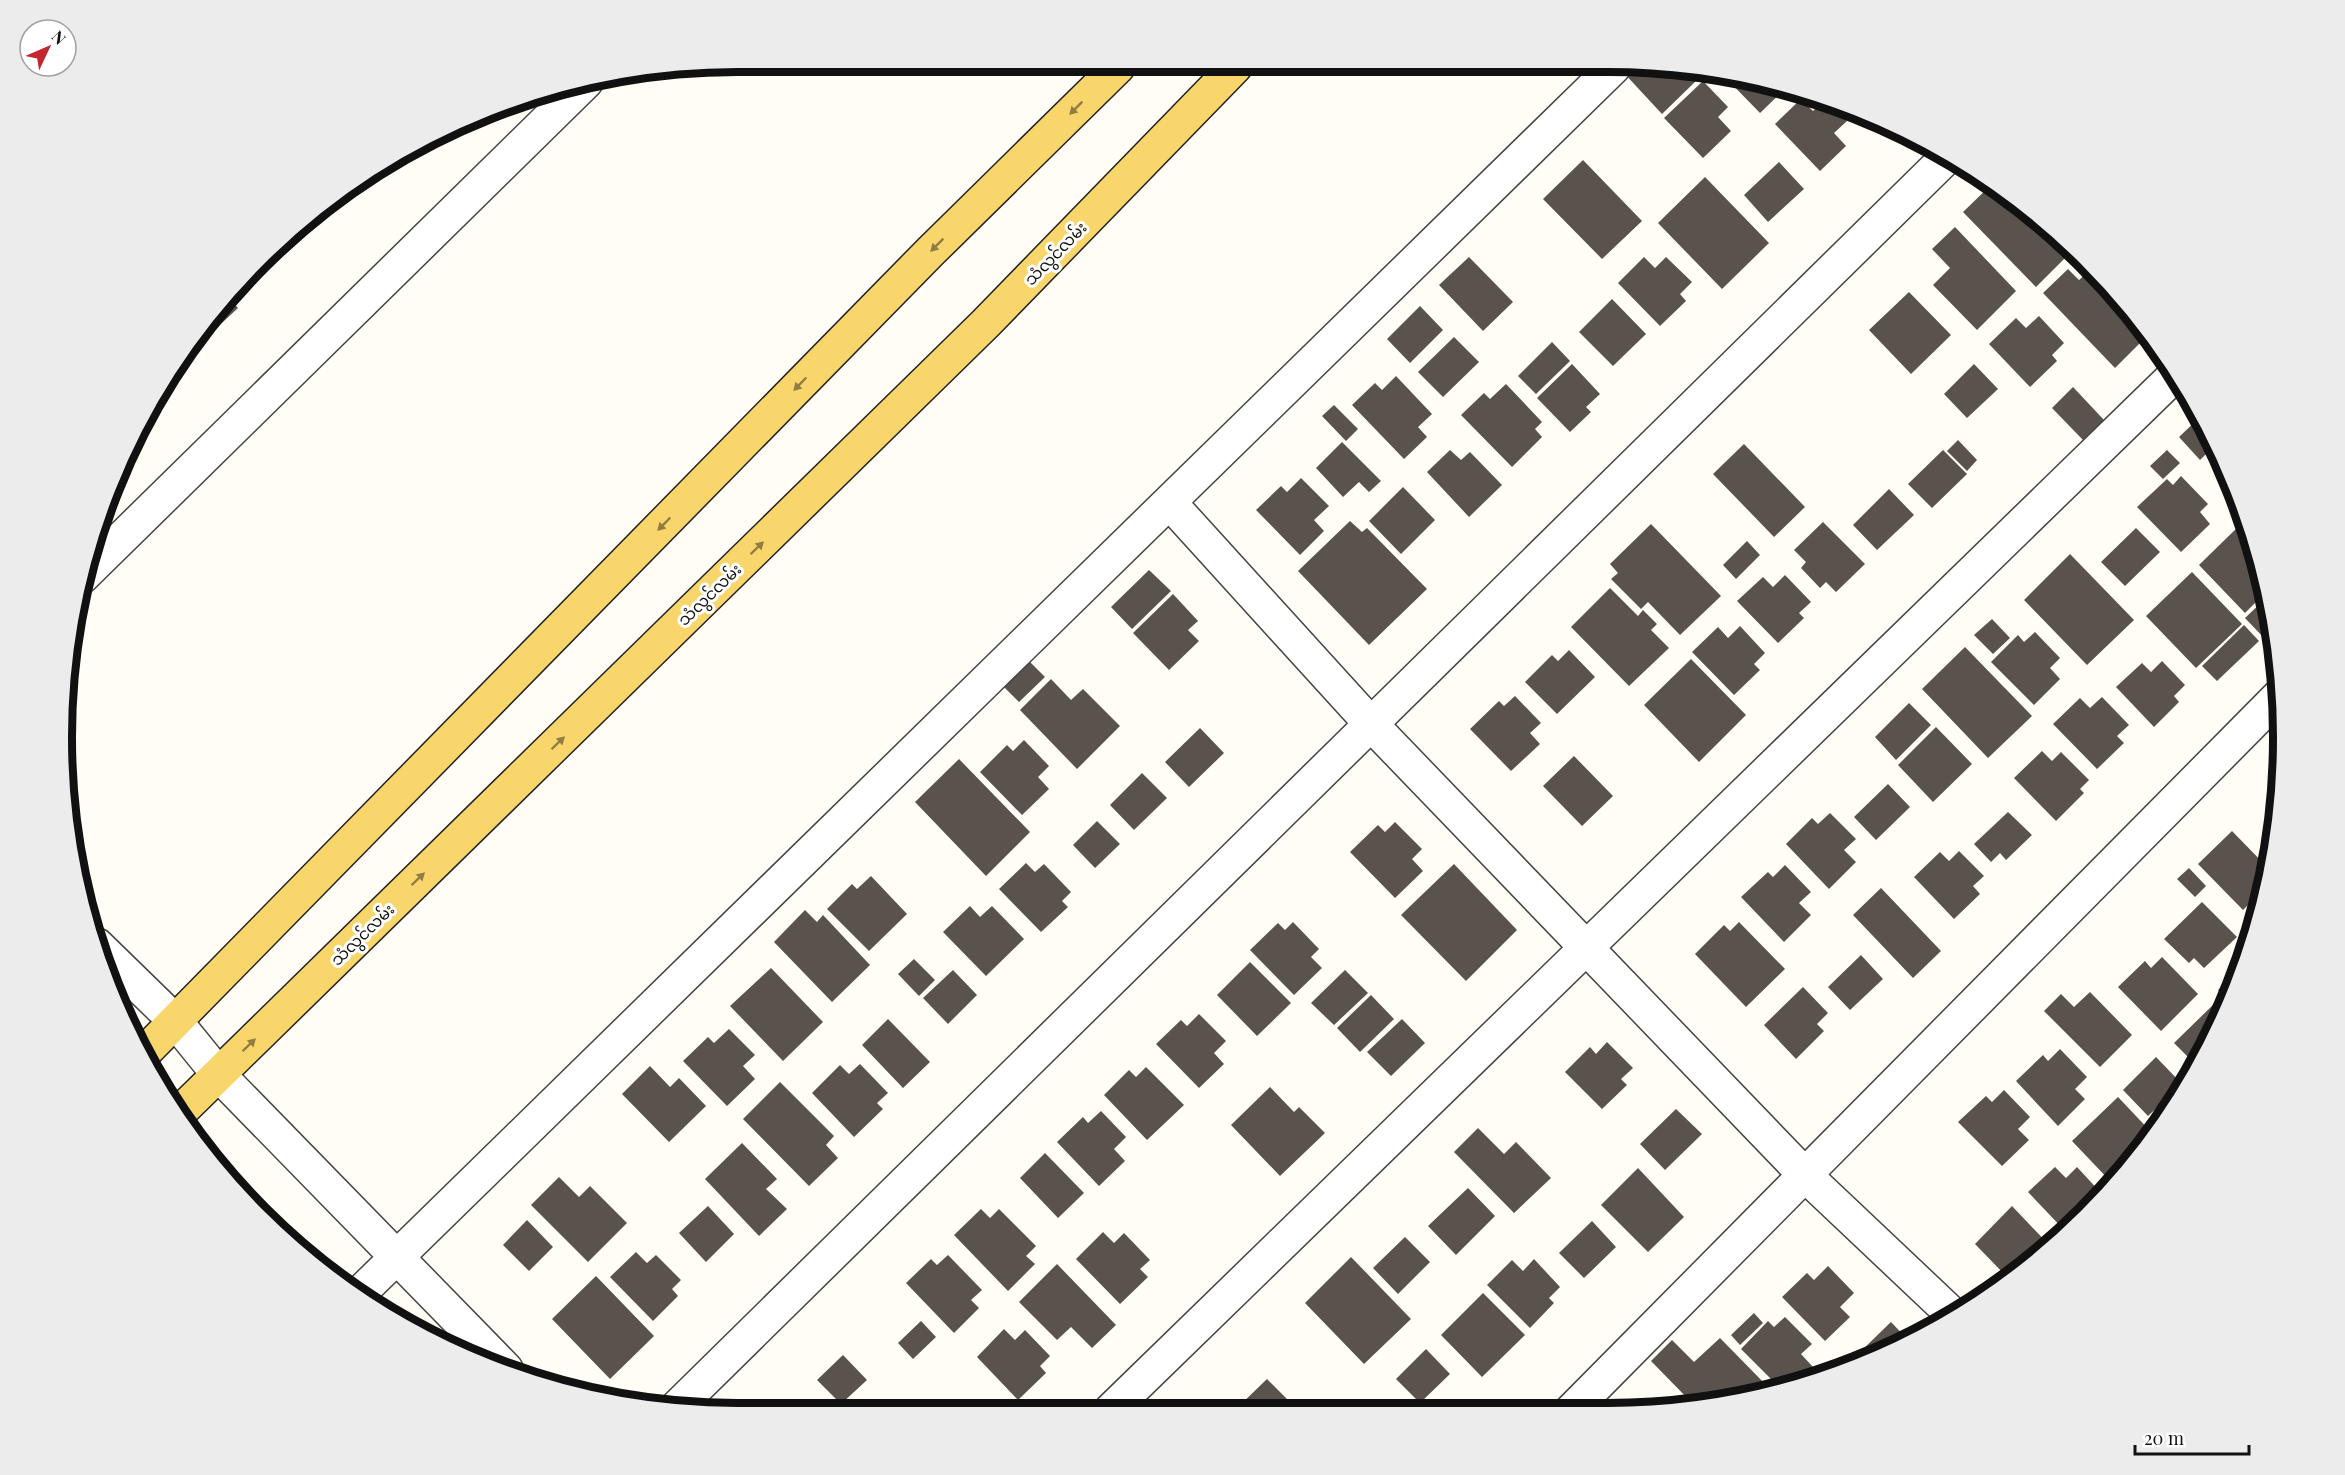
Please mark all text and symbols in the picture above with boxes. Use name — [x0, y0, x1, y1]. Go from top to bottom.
north arrow — [18, 18, 78, 78]
text: N — [48, 26, 71, 49]
one-way arrow — [1069, 101, 1083, 115]
street label: သံလွင်လမ်း — [1019, 217, 1094, 292]
one-way arrow — [929, 238, 944, 252]
one-way arrow — [794, 377, 808, 391]
one-way arrow — [657, 516, 671, 531]
one-way arrow — [750, 541, 764, 555]
street label: သံလွင်လမ်း — [673, 558, 748, 633]
one-way arrow — [550, 736, 564, 750]
one-way arrow — [411, 872, 426, 886]
street label: သံလွင်လမ်း — [326, 898, 401, 973]
one-way arrow — [241, 1038, 255, 1052]
scale bar — [2135, 1418, 2249, 1456]
text: 20 m — [2144, 1426, 2184, 1450]

